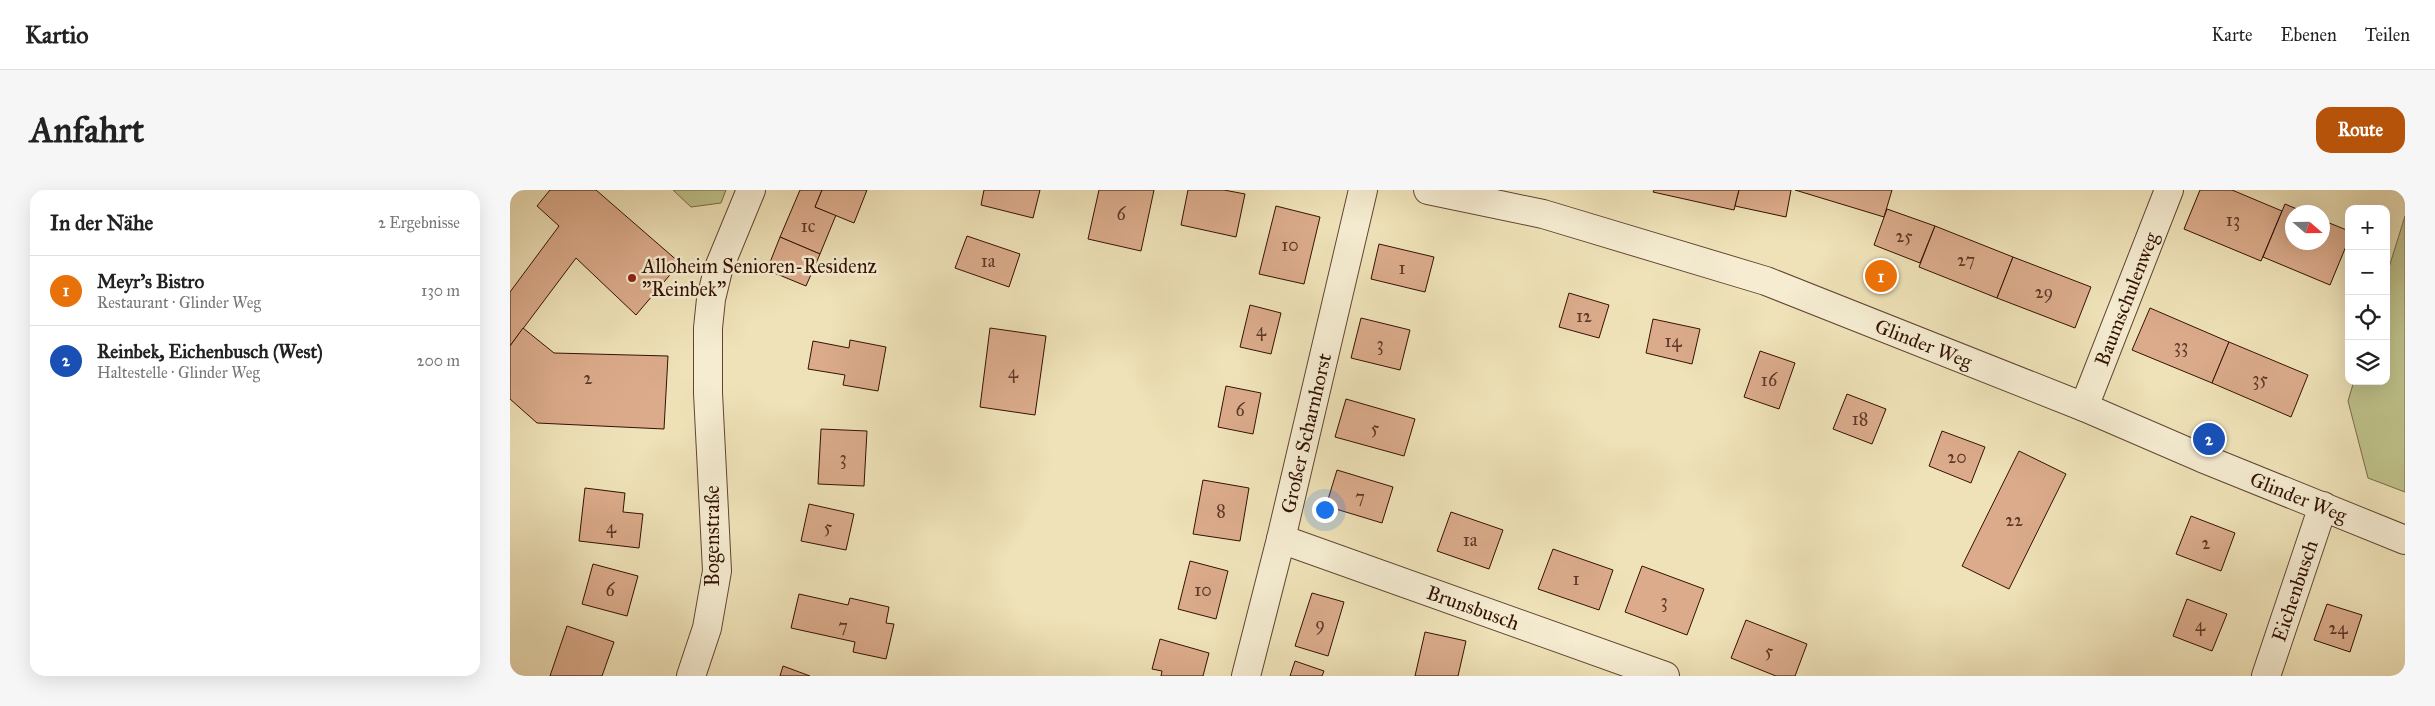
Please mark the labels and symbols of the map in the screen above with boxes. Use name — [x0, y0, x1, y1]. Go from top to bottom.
house number: 6 — [1116, 203, 1126, 225]
north arrow — [2285, 205, 2330, 250]
house number: 13 — [2226, 209, 2240, 231]
house number: 1c — [801, 215, 816, 237]
house number: 25 — [1895, 225, 1913, 247]
street label: Baumschulenweg — [2089, 228, 2164, 369]
house number: 10 — [1281, 234, 1299, 256]
house number: 27 — [1957, 249, 1975, 271]
house number: 1a — [981, 250, 996, 272]
place label: Alloheim Senioren-Residenz "Reinbek" — [641, 254, 877, 301]
house number: 1 — [1398, 257, 1406, 279]
pin: 1 — [1865, 257, 1897, 295]
marker: Alloheim Senioren-Residenz "Reinbek" — [626, 272, 638, 284]
house number: 29 — [2035, 281, 2053, 303]
house number: 12 — [1576, 305, 1592, 327]
street label: Glinder Weg — [1872, 313, 1976, 375]
house number: 4 — [1256, 319, 1267, 341]
house number: 14 — [1664, 330, 1683, 352]
house number: 3 — [1376, 333, 1384, 355]
house number: 33 — [2174, 335, 2188, 357]
street label: Großer Scharnhorst — [1275, 351, 1336, 516]
house number: 4 — [1008, 361, 1019, 383]
house number: 2 — [584, 367, 593, 389]
house number: 35 — [2252, 368, 2268, 390]
house number: 16 — [1761, 369, 1778, 391]
house number: 6 — [1235, 399, 1245, 421]
house number: 18 — [1852, 408, 1868, 430]
house number: 5 — [1371, 417, 1380, 439]
pin: 2 — [2193, 420, 2225, 458]
house number: 20 — [1947, 446, 1967, 468]
house number: 3 — [839, 447, 847, 469]
street label: Glinder Weg — [2247, 467, 2351, 528]
street label: Bogenstraße — [700, 486, 725, 586]
house number: 7 — [1355, 486, 1365, 508]
your location — [1312, 497, 1338, 523]
house number: 8 — [1216, 500, 1226, 522]
house number: 22 — [2005, 509, 2023, 531]
house number: 4 — [606, 516, 617, 538]
house number: 5 — [824, 516, 833, 538]
house number: 1a — [1463, 529, 1478, 551]
house number: 2 — [2202, 532, 2211, 554]
street label: Eichenbusch — [2266, 537, 2323, 645]
house number: 1 — [1572, 568, 1580, 590]
house number: 6 — [605, 579, 615, 601]
house number: 10 — [1194, 579, 1212, 601]
street label: Brunsbusch — [1424, 580, 1523, 635]
house number: 3 — [1660, 590, 1668, 612]
house number: 9 — [1315, 613, 1325, 635]
house number: 4 — [2195, 614, 2206, 636]
house number: 7 — [838, 615, 848, 637]
house number: 24 — [2329, 617, 2348, 639]
house number: 5 — [1765, 640, 1774, 662]

